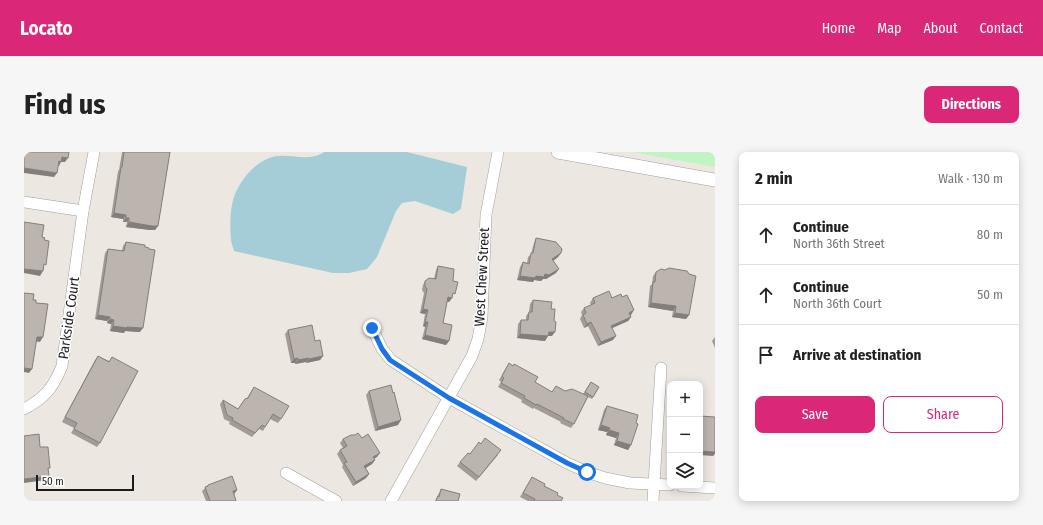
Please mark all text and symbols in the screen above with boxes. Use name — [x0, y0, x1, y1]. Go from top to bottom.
text: Locato — [20, 17, 73, 40]
text: Home — [822, 20, 855, 37]
text: Map — [877, 20, 901, 37]
text: About — [923, 20, 958, 37]
text: Contact — [980, 20, 1023, 37]
button: Directions — [924, 86, 1019, 123]
text: Find us — [24, 88, 106, 121]
text: 2 min — [755, 168, 793, 189]
text: Walk · 130 m — [938, 171, 1003, 186]
text: Continue — [793, 218, 849, 236]
icon: ahead — [755, 224, 777, 246]
street label: West Chew Street — [471, 227, 493, 327]
text: 80 m — [977, 227, 1003, 242]
text: North 36th Street — [793, 236, 885, 251]
street label: Parkside Court — [55, 275, 83, 360]
text: Continue — [793, 278, 849, 296]
icon: ahead — [755, 284, 777, 306]
text: 50 m — [977, 287, 1003, 302]
text: North 36th Court — [793, 296, 882, 311]
route end — [363, 319, 381, 337]
icon: arrive — [755, 344, 777, 366]
text: Arrive at destination — [793, 346, 921, 364]
map controls — [667, 381, 703, 489]
button: + — [667, 381, 703, 417]
button: Save — [755, 396, 875, 433]
button: Share — [883, 396, 1003, 433]
button: − — [667, 417, 703, 453]
button: layers — [667, 453, 703, 489]
route start — [578, 463, 596, 481]
scale bar — [36, 473, 134, 492]
text: 50 m — [42, 475, 64, 488]

